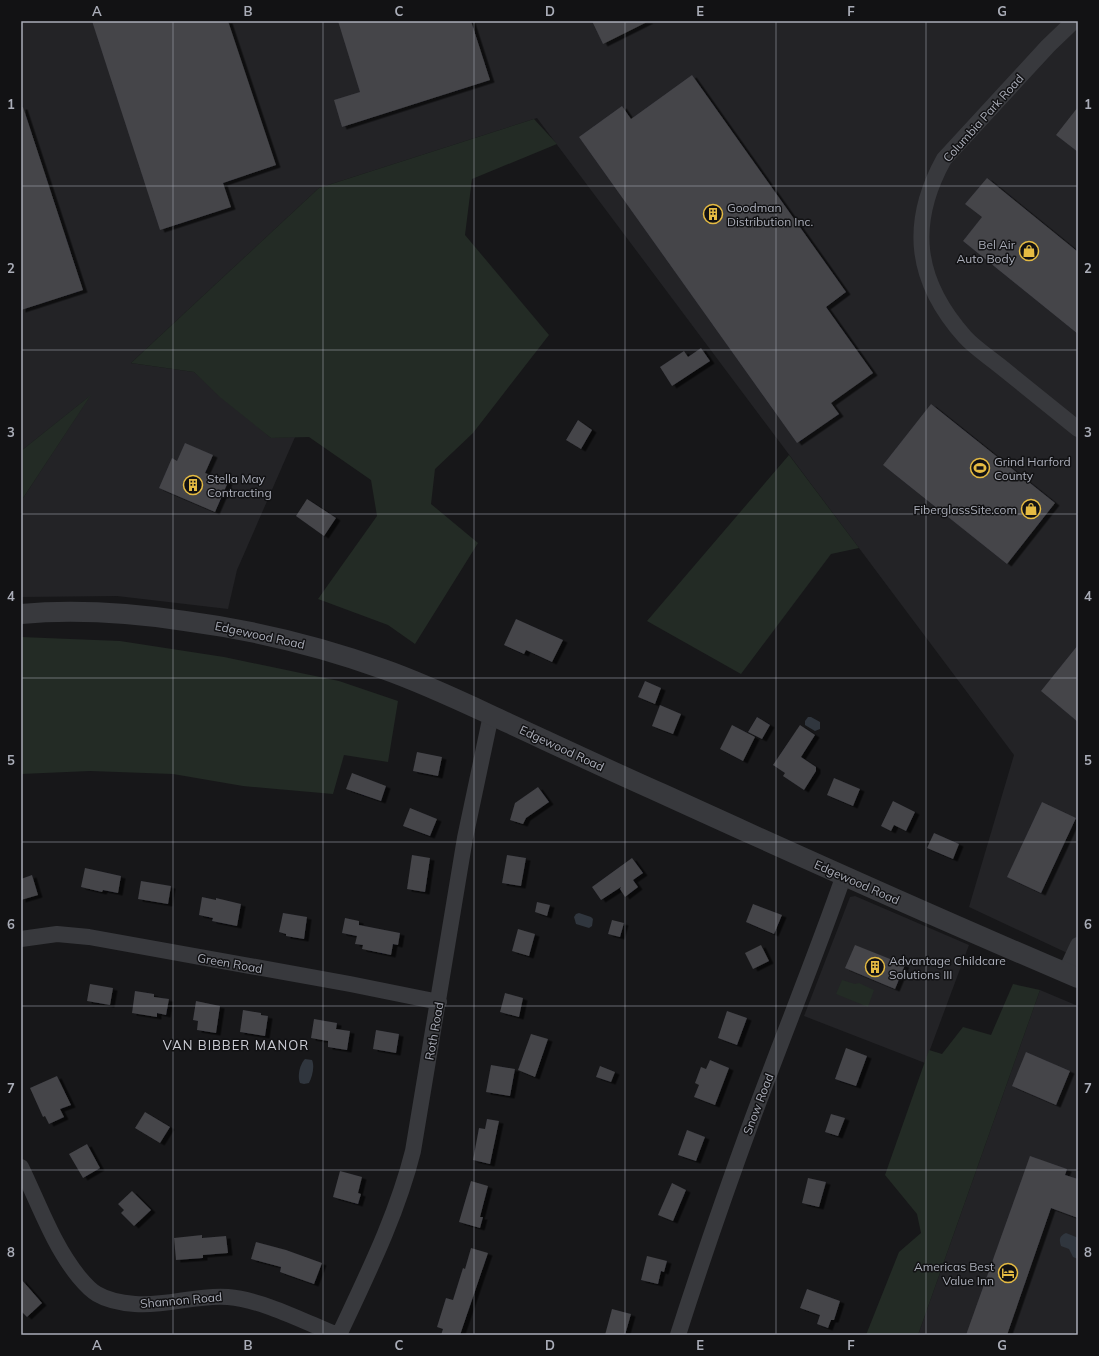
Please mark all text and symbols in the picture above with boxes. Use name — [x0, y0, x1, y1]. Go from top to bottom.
text: A — [92, 3, 102, 19]
text: B — [244, 3, 253, 19]
text: C — [395, 3, 404, 19]
text: D — [545, 3, 555, 19]
text: E — [696, 3, 704, 19]
text: F — [847, 3, 855, 19]
text: G — [997, 3, 1007, 19]
street label: Columbia Park Road — [940, 71, 1026, 165]
text: 1 — [7, 96, 15, 112]
text: 1 — [1084, 96, 1092, 112]
place label: Goodman Distribution Inc. — [727, 200, 813, 229]
building icon: Goodman Distribution Inc. — [702, 203, 724, 225]
place label: Bel Air Auto Body — [957, 237, 1016, 266]
shop icon: Bel Air Auto Body — [1018, 240, 1040, 262]
text: 2 — [7, 260, 15, 276]
text: 2 — [1084, 260, 1092, 276]
text: 3 — [7, 424, 15, 440]
text: 3 — [1084, 424, 1092, 440]
place label: Grind Harford County — [994, 454, 1071, 483]
sports icon: Grind Harford County — [969, 457, 991, 479]
place label: Stella May Contracting — [207, 471, 272, 500]
building icon: Stella May Contracting — [182, 474, 204, 496]
shop icon: FiberglassSite.com — [1020, 498, 1042, 520]
place label: FiberglassSite.com — [914, 502, 1017, 517]
text: 4 — [7, 588, 15, 604]
text: 4 — [1084, 588, 1092, 604]
street label: Edgewood Road — [214, 618, 306, 652]
street label: Edgewood Road — [517, 722, 607, 774]
text: 5 — [7, 752, 15, 768]
text: 5 — [1084, 752, 1092, 768]
street label: Edgewood Road — [812, 856, 902, 908]
text: 6 — [7, 916, 15, 932]
text: 6 — [1084, 916, 1092, 932]
street label: Green Road — [196, 950, 264, 976]
place label: Advantage Childcare Solutions III — [889, 953, 1006, 982]
building icon: Advantage Childcare Solutions III — [864, 956, 886, 978]
street label: Roth Road — [422, 1001, 446, 1061]
district label: VAN BIBBER MANOR — [163, 1037, 309, 1053]
street label: Snow Road — [739, 1071, 777, 1137]
text: 7 — [7, 1080, 15, 1096]
text: 7 — [1084, 1080, 1092, 1096]
text: 8 — [7, 1244, 15, 1260]
text: 8 — [1084, 1244, 1092, 1260]
place label: Americas Best Value Inn — [914, 1259, 994, 1288]
hotel icon: Americas Best Value Inn — [997, 1262, 1019, 1284]
street label: Shannon Road — [139, 1289, 223, 1311]
text: A — [92, 1337, 102, 1353]
text: B — [244, 1337, 253, 1353]
text: C — [395, 1337, 404, 1353]
text: D — [545, 1337, 555, 1353]
text: E — [696, 1337, 704, 1353]
text: F — [847, 1337, 855, 1353]
text: G — [997, 1337, 1007, 1353]

